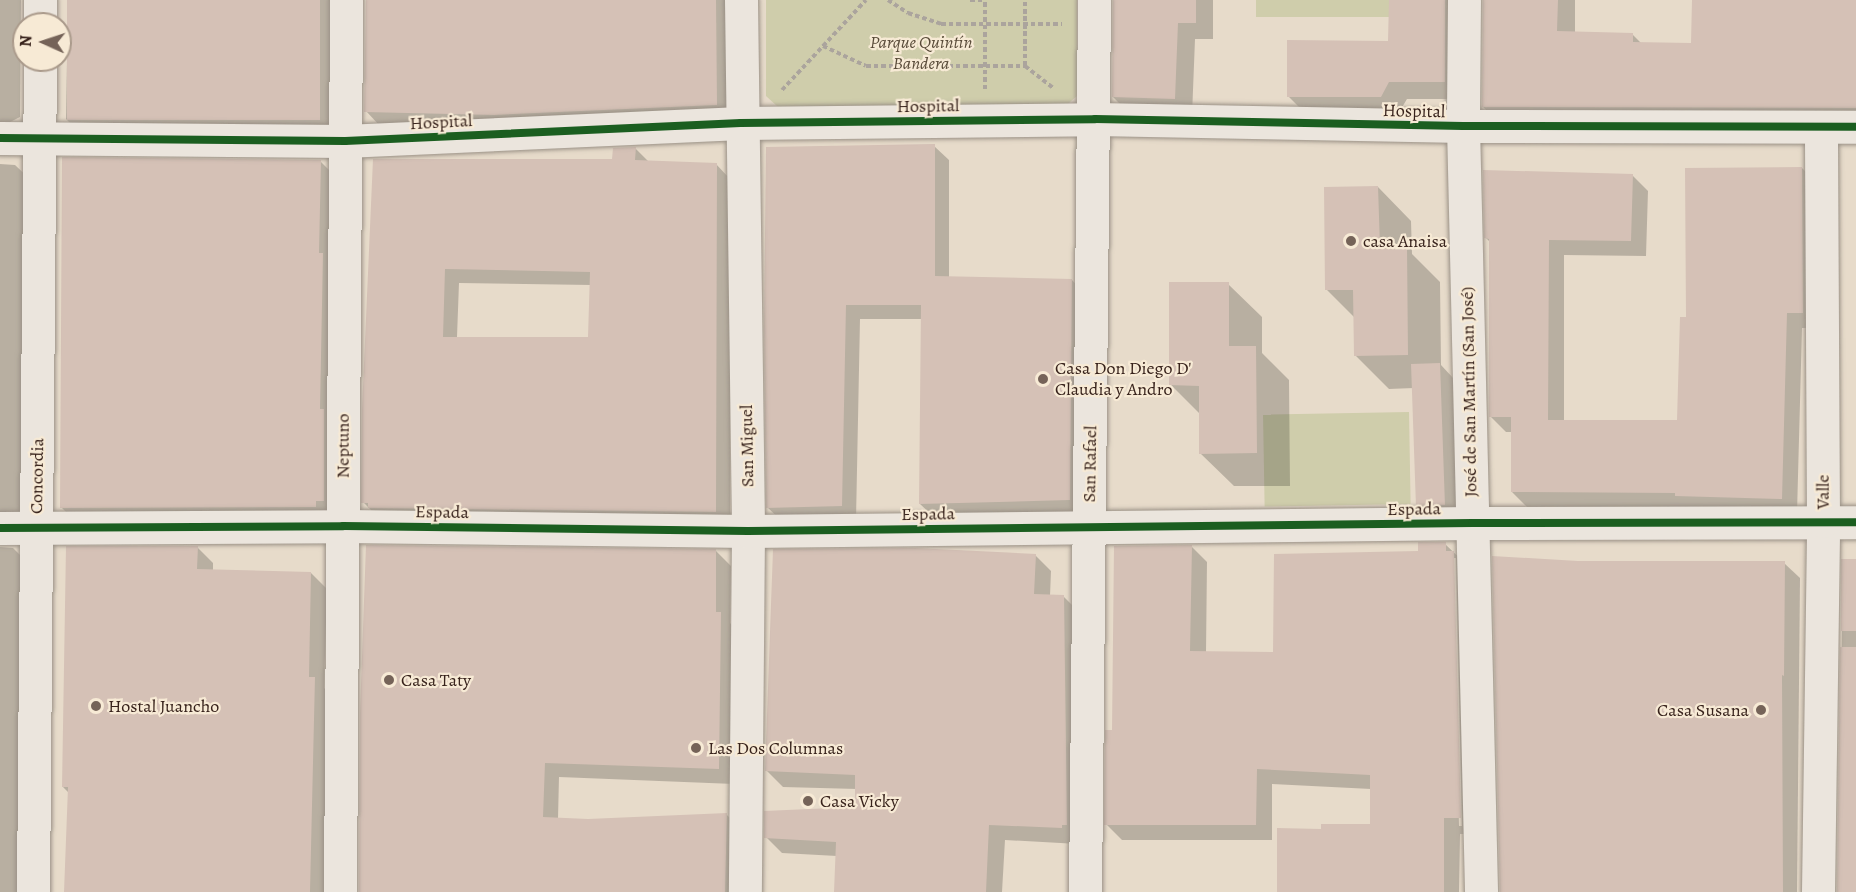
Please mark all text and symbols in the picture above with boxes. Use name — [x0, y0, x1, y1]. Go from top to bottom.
north arrow — [12, 12, 72, 72]
park label: Parque Quintín Bandera — [870, 32, 972, 74]
text: N — [15, 35, 37, 48]
street label: Hospital — [896, 95, 960, 117]
street label: Hospital — [1382, 100, 1446, 122]
street label: Hospital — [409, 110, 473, 134]
place label: casa Anaisa — [1363, 230, 1447, 252]
marker: casa Anaisa — [1344, 234, 1358, 248]
street label: José de San Martín (San José) — [1456, 287, 1482, 497]
place label: Casa Don Diego D' Claudia y Andro — [1055, 358, 1191, 400]
marker: Casa Don Diego D' Claudia y Andro — [1036, 372, 1050, 386]
street label: San Miguel — [735, 405, 759, 487]
street label: Neptuno — [332, 414, 354, 478]
street label: San Rafael — [1079, 426, 1101, 502]
street label: Concordia — [26, 438, 48, 514]
street label: Valle — [1812, 475, 1834, 509]
street label: Espada — [1387, 498, 1441, 520]
street label: Espada — [415, 501, 469, 523]
street label: Espada — [901, 503, 955, 525]
place label: Casa Taty — [401, 669, 471, 691]
marker: Casa Taty — [382, 673, 396, 687]
place label: Hostal Juancho — [108, 695, 219, 717]
marker: Hostal Juancho — [89, 699, 103, 713]
place label: Casa Susana — [1657, 699, 1749, 721]
marker: Casa Susana — [1754, 703, 1768, 717]
place label: Las Dos Columnas — [708, 737, 843, 759]
marker: Las Dos Columnas — [689, 741, 703, 755]
place label: Casa Vicky — [820, 790, 899, 812]
marker: Casa Vicky — [801, 794, 815, 808]

